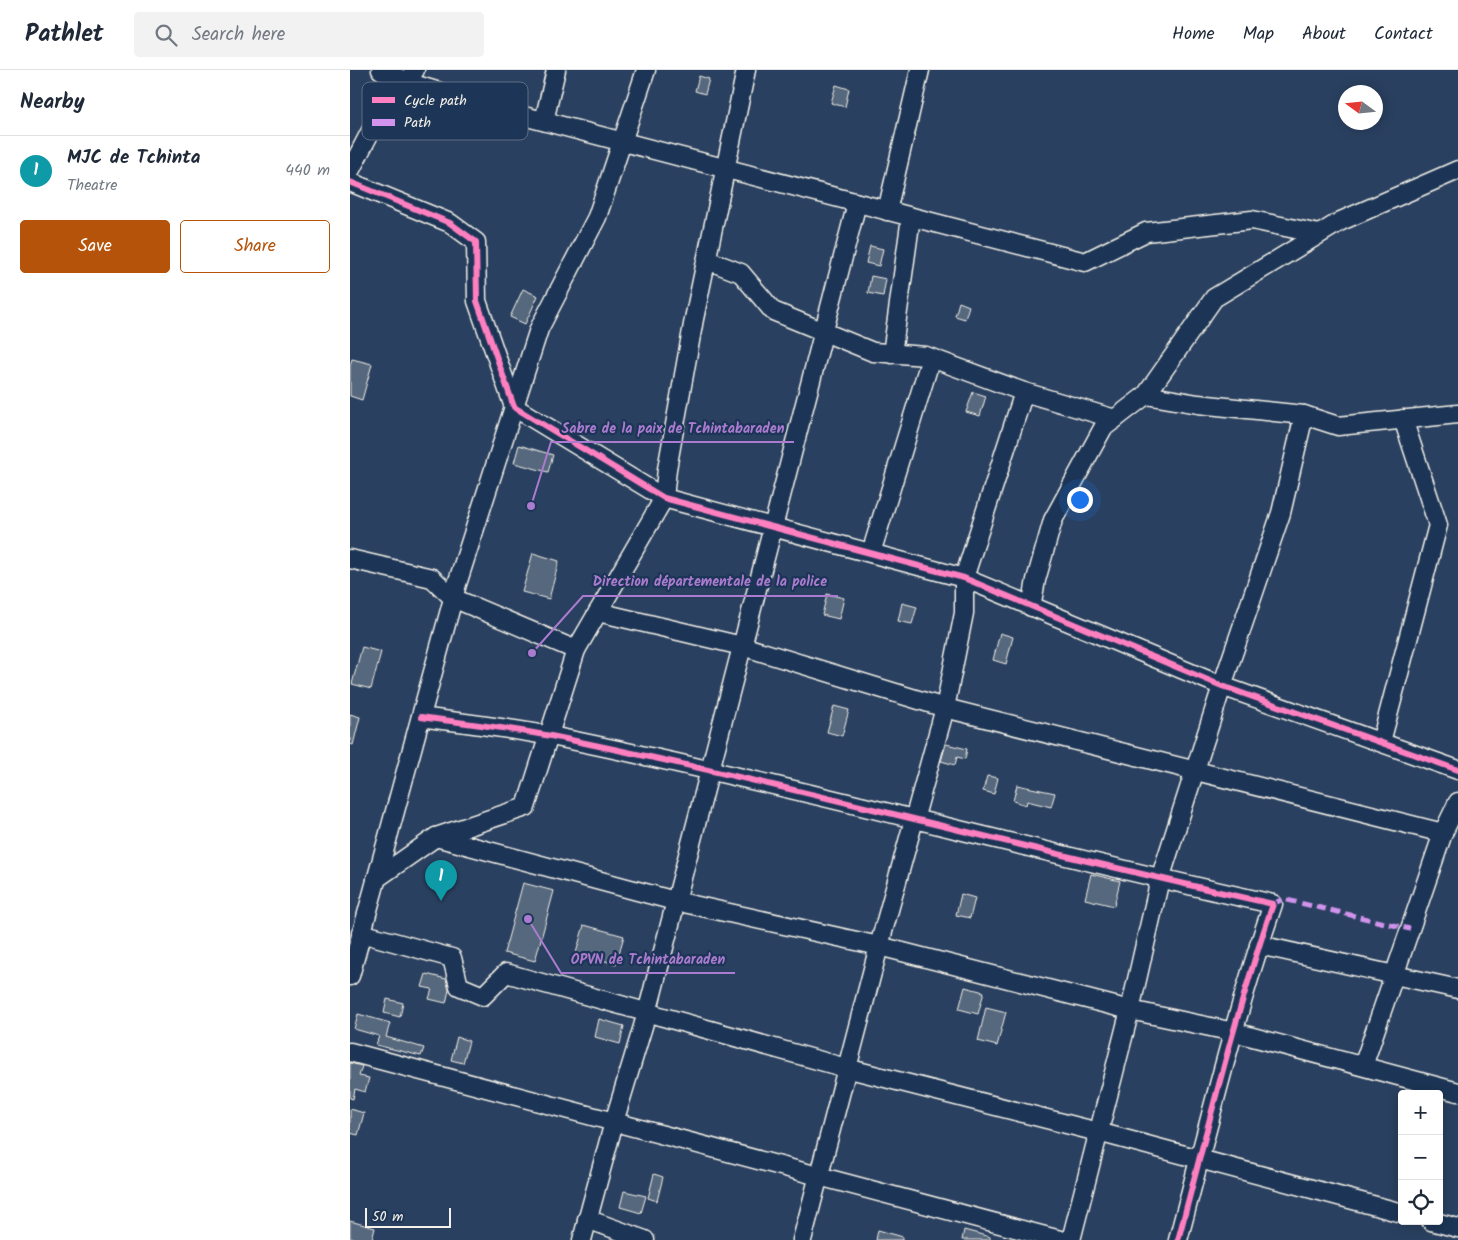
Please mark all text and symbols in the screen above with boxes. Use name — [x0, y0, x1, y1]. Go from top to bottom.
search box — [134, 12, 484, 57]
text: Pathlet — [25, 15, 104, 54]
text: Search here — [192, 20, 285, 50]
text: Home — [1172, 20, 1215, 49]
text: Map — [1243, 20, 1274, 49]
text: About — [1302, 20, 1346, 49]
text: Contact — [1374, 20, 1433, 49]
icon: search — [152, 21, 180, 49]
legend — [362, 82, 528, 140]
north arrow — [1338, 85, 1383, 130]
text: Nearby — [20, 86, 85, 119]
text: Cycle path — [404, 90, 467, 112]
text: Path — [404, 112, 431, 134]
text: MJC de Tchinta — [67, 143, 201, 173]
text: 1 — [34, 158, 38, 183]
text: 440 m — [285, 158, 330, 183]
text: Theatre — [67, 173, 118, 198]
button: Save — [20, 220, 170, 273]
button: Share — [180, 220, 330, 273]
callout: Sabre de la paix de Tchintabaraden — [551, 413, 794, 442]
text: Sabre de la paix de Tchintabaraden — [562, 418, 785, 440]
your location — [1067, 487, 1093, 513]
callout: Direction départementale de la police — [583, 567, 838, 596]
text: Direction départementale de la police — [593, 571, 827, 593]
pin: 1 — [425, 860, 457, 901]
callout: OPVN de Tchintabaraden — [561, 944, 735, 973]
text: OPVN de Tchintabaraden — [571, 949, 725, 971]
map controls — [1398, 1090, 1443, 1225]
button: + — [1398, 1090, 1443, 1135]
button: − — [1398, 1135, 1443, 1180]
button: locate — [1398, 1180, 1443, 1225]
scale bar — [365, 1205, 451, 1228]
text: 50 m — [372, 1206, 403, 1228]

